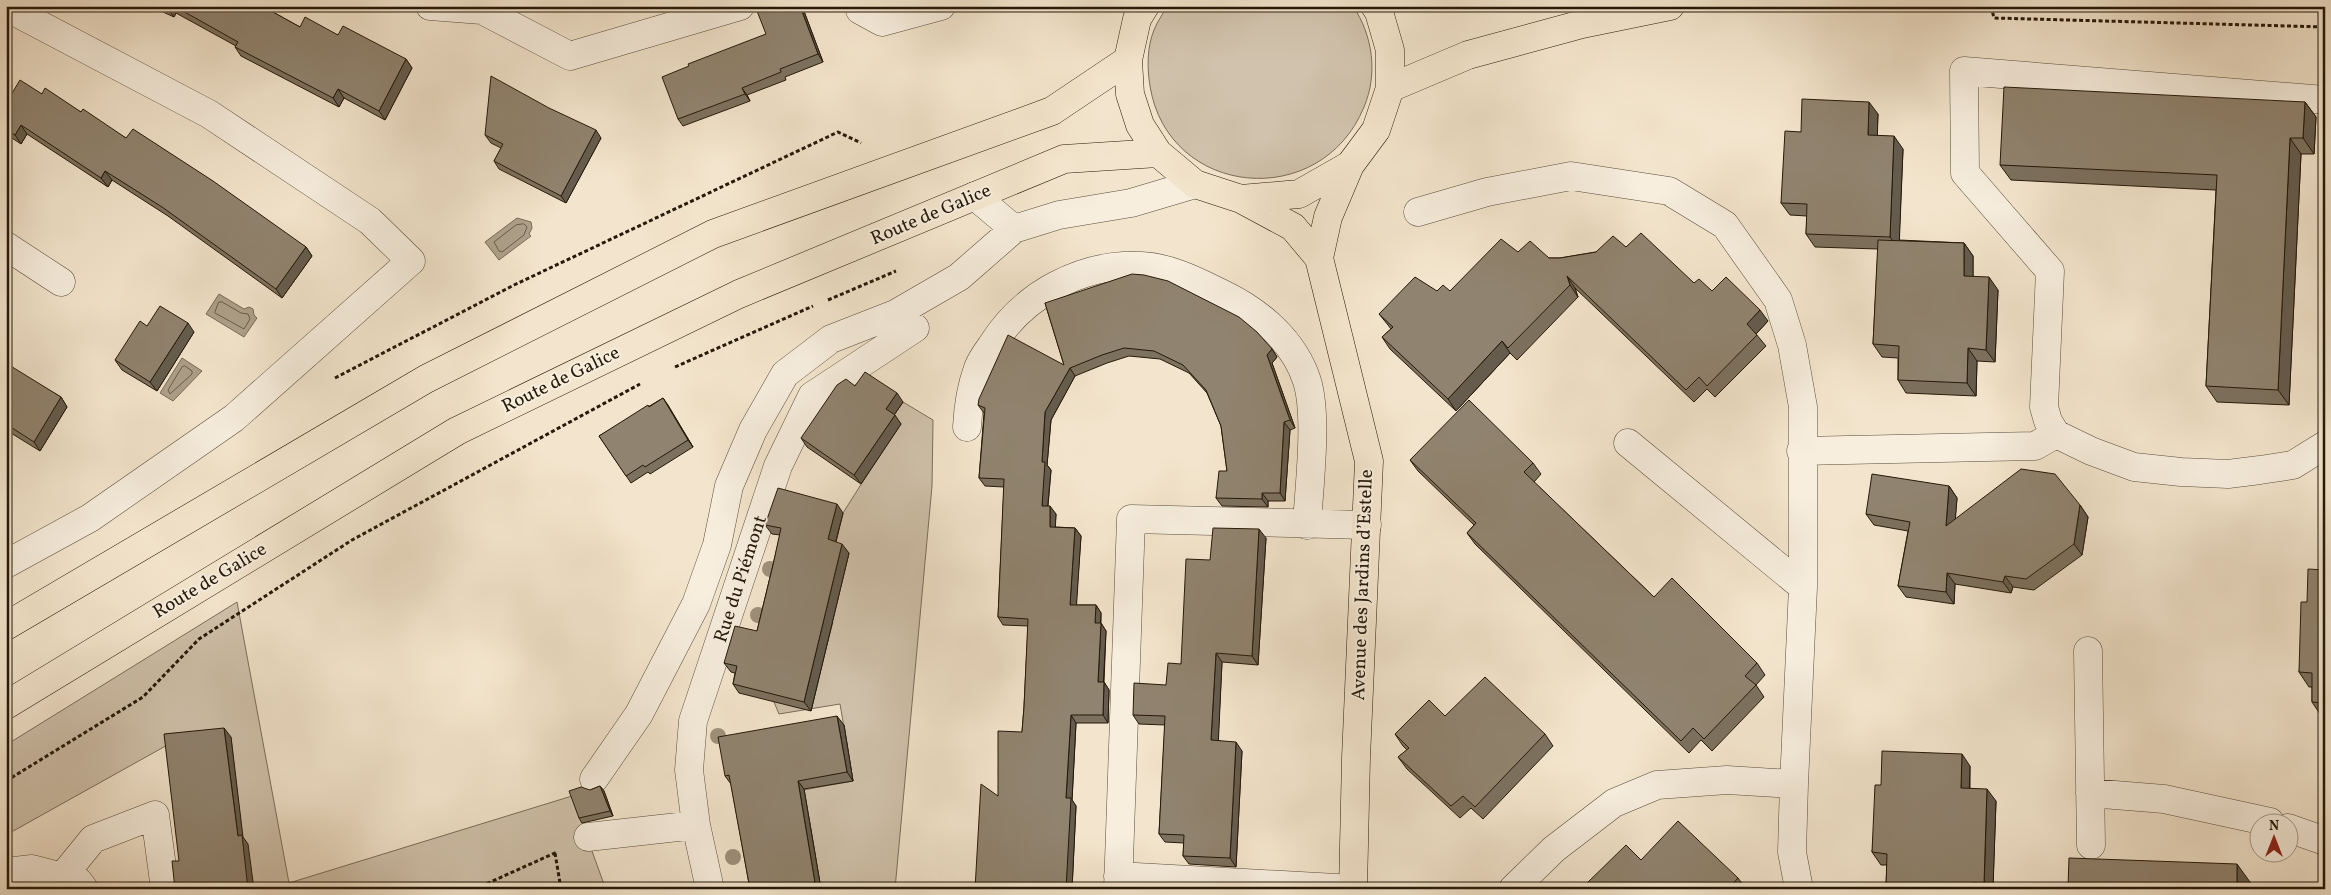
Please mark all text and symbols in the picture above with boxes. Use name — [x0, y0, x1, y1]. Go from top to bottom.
street label: Route de Galice — [867, 178, 995, 252]
street label: Route de Galice — [498, 340, 624, 420]
street label: Avenue des Jardins d’Estelle — [1346, 469, 1380, 701]
street label: Rue du Piémont — [708, 512, 774, 646]
street label: Route de Galice — [148, 537, 272, 625]
north arrow — [2248, 812, 2298, 862]
text: N — [2269, 817, 2279, 836]

